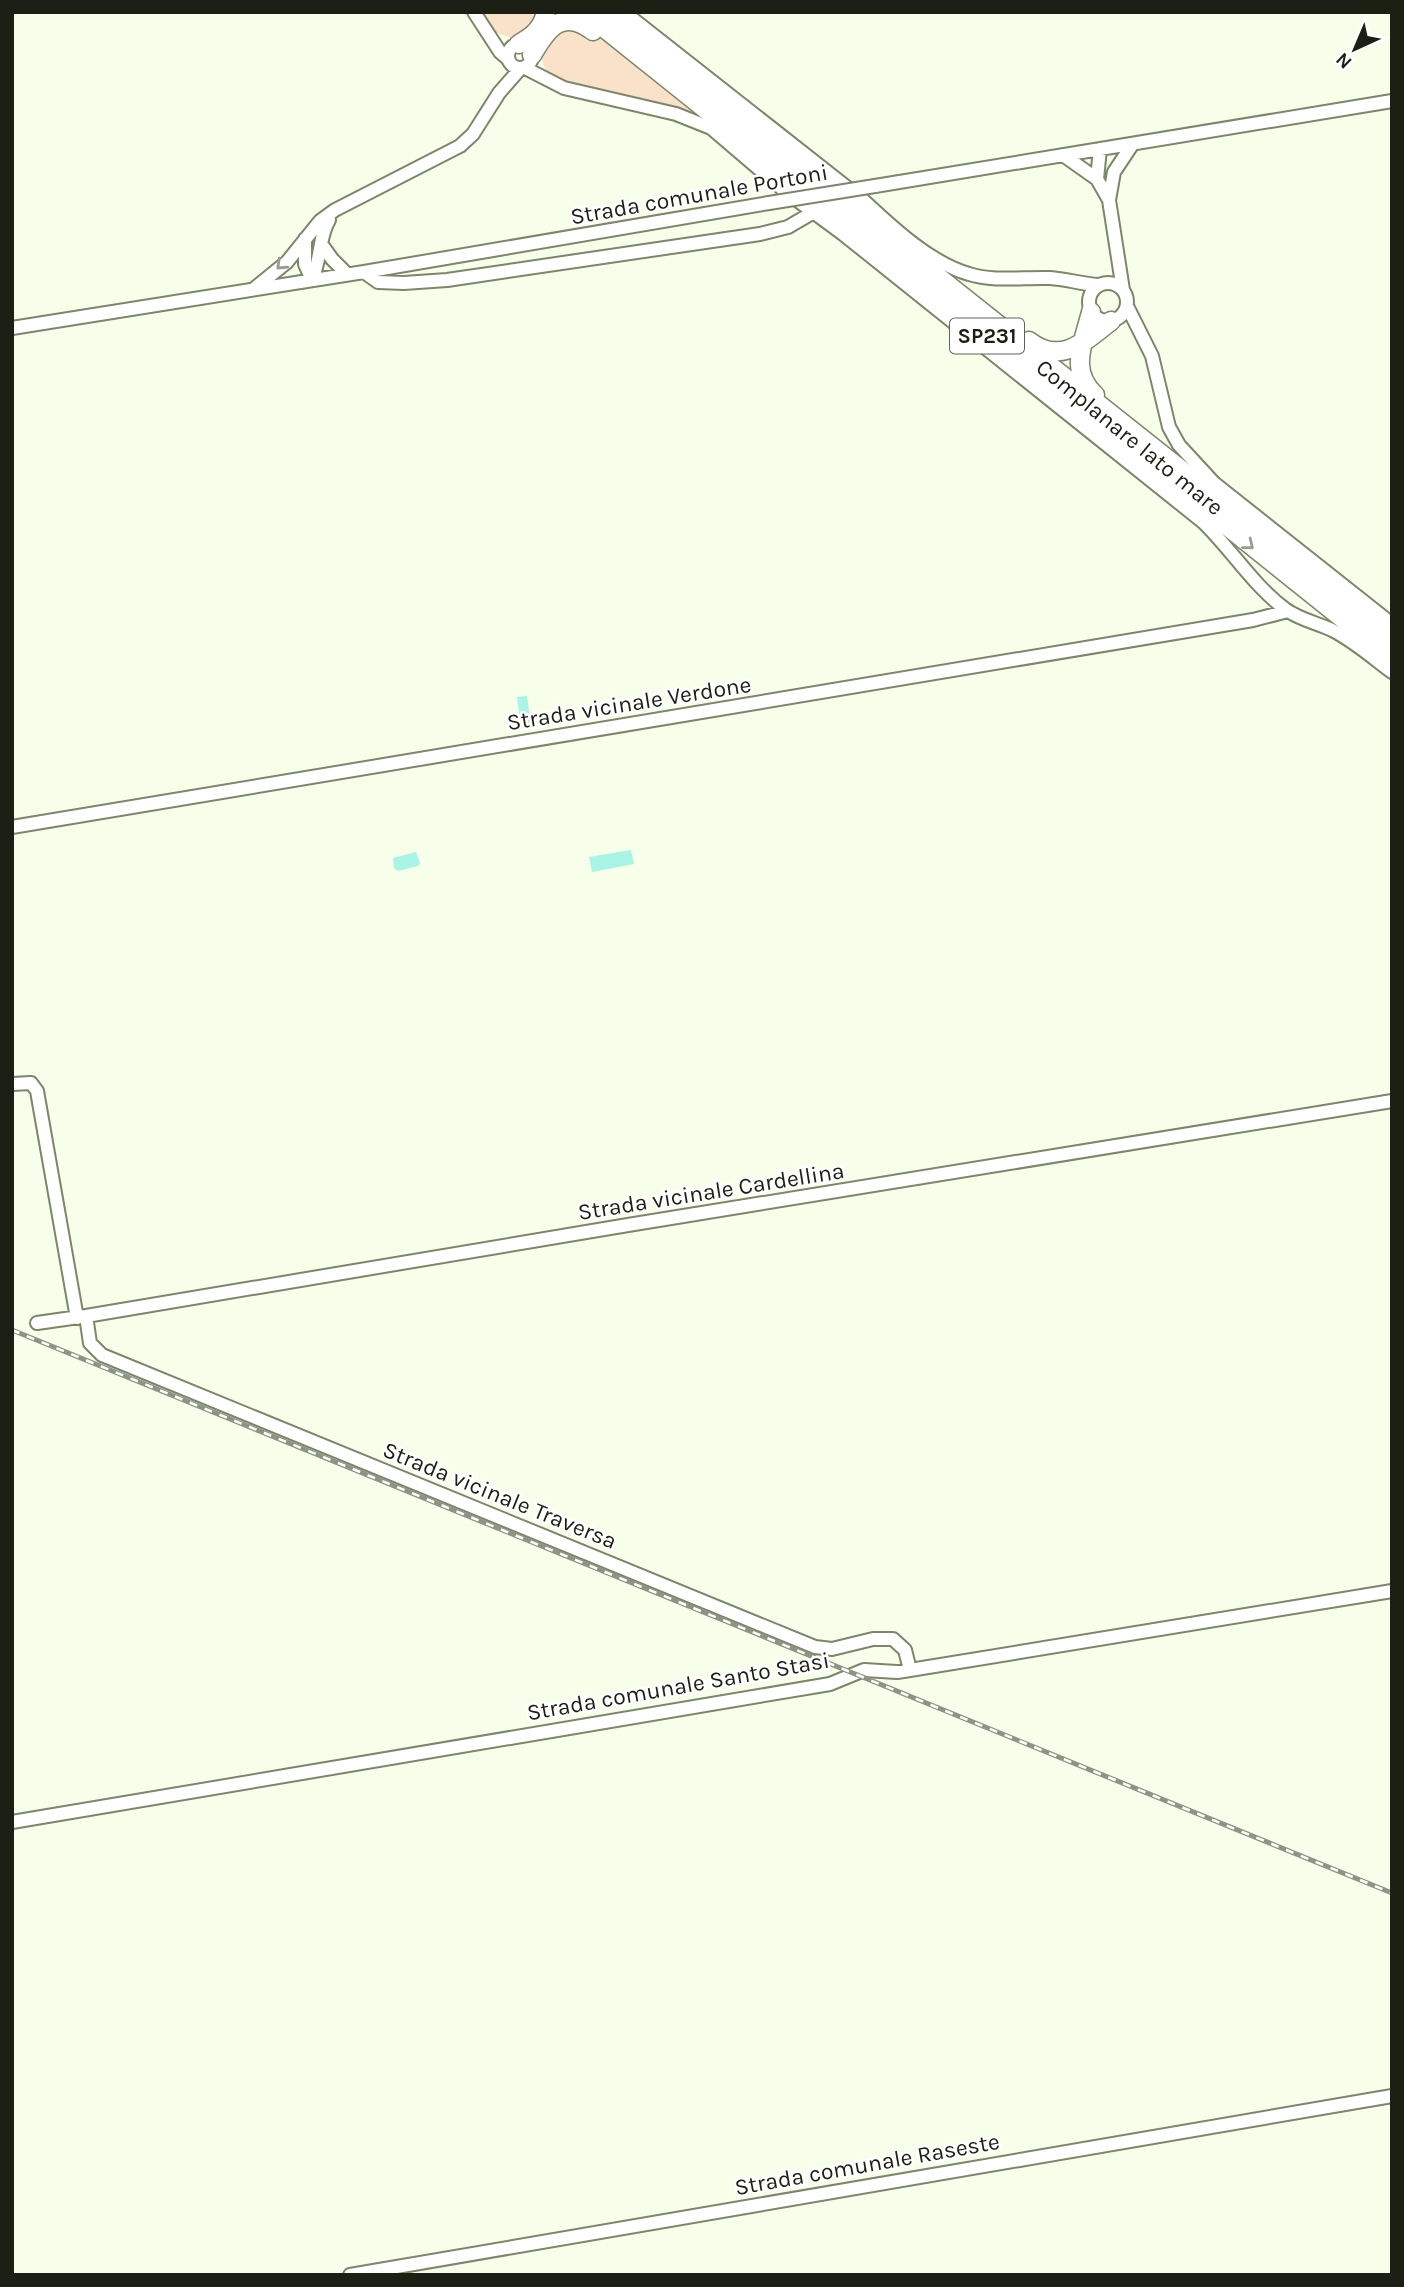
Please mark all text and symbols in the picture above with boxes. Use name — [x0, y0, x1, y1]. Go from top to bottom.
north arrow — [1320, 14, 1390, 84]
text: N — [1331, 48, 1356, 73]
street label: Strada comunale Portoni — [568, 159, 830, 230]
one-way arrow — [276, 257, 289, 269]
road number: SP231 — [950, 318, 1024, 354]
street label: Complanare lato mare — [1031, 354, 1229, 521]
one-way arrow — [1242, 536, 1254, 549]
street label: Strada vicinale Verdone — [505, 671, 753, 736]
street label: Strada vicinale Cardellina — [576, 1157, 846, 1226]
street label: Strada vicinale Traversa — [379, 1436, 621, 1555]
street label: Strada comunale Santo Stasi — [525, 1647, 831, 1726]
street label: Strada comunale Raseste — [732, 2128, 1002, 2201]

